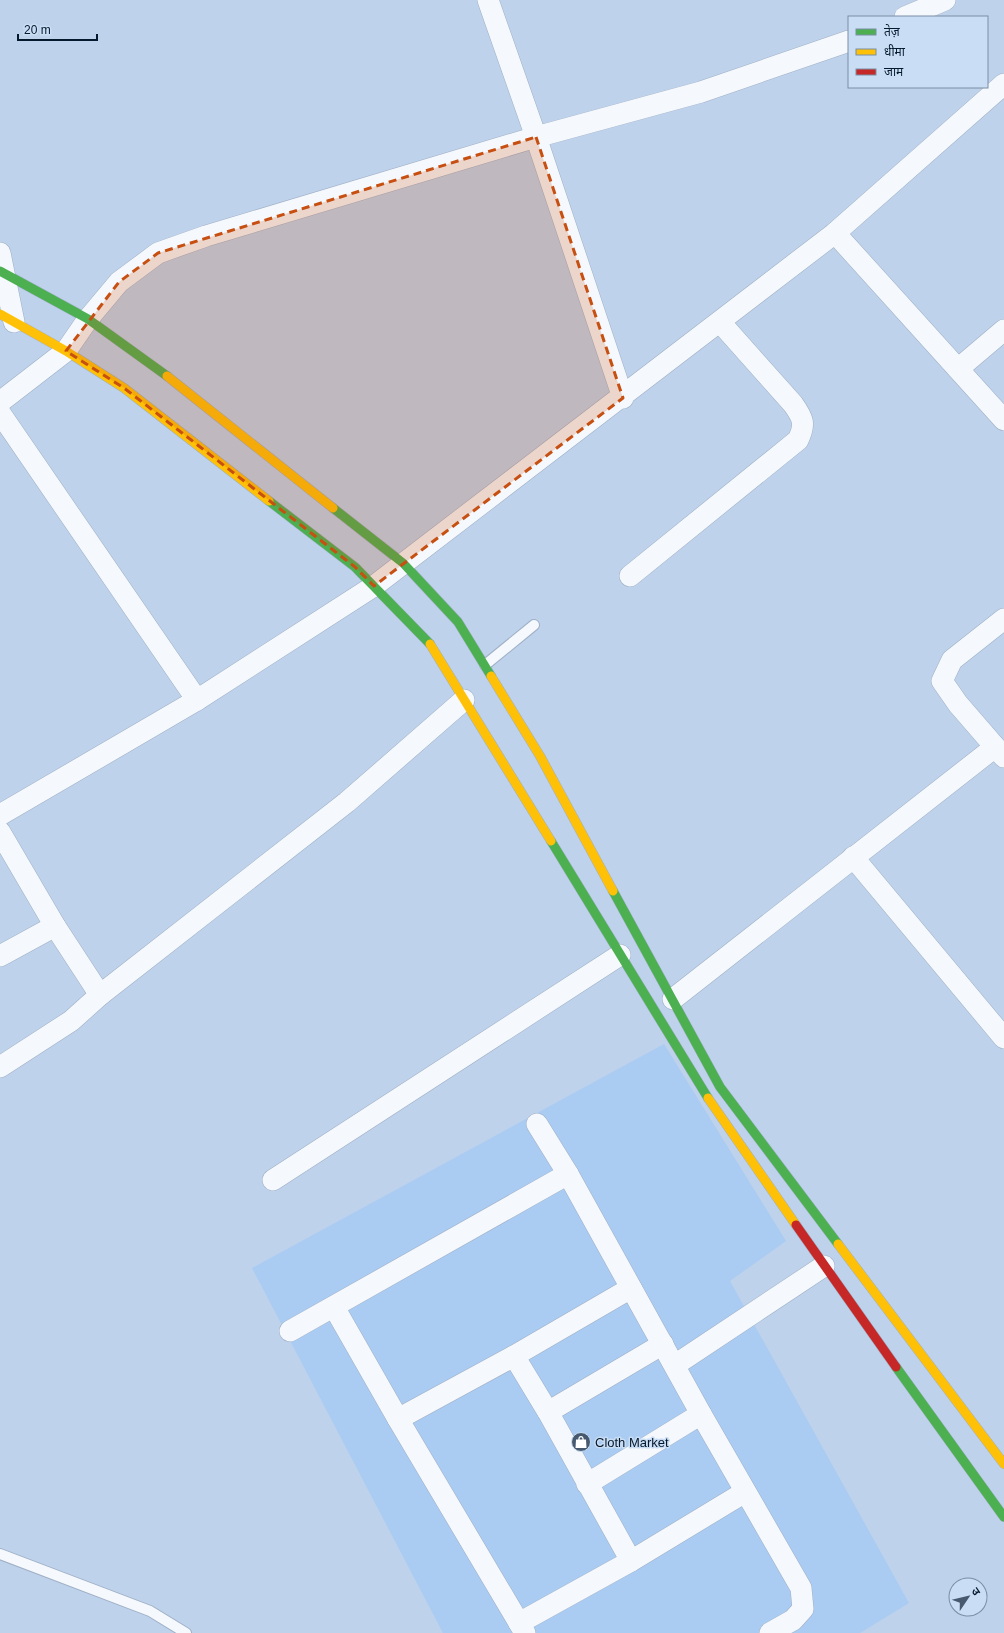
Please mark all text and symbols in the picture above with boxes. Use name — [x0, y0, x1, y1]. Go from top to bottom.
scale bar — [18, 16, 97, 42]
legend — [848, 16, 988, 88]
text: 20 m — [24, 23, 51, 37]
text: तेज़ — [884, 24, 901, 39]
text: धीमा — [884, 44, 906, 59]
text: जाम — [884, 65, 904, 79]
shop icon: Cloth Market — [570, 1431, 592, 1453]
place label: Cloth Market — [595, 1435, 669, 1450]
north arrow — [948, 1577, 988, 1617]
text: उ — [969, 1585, 983, 1598]

